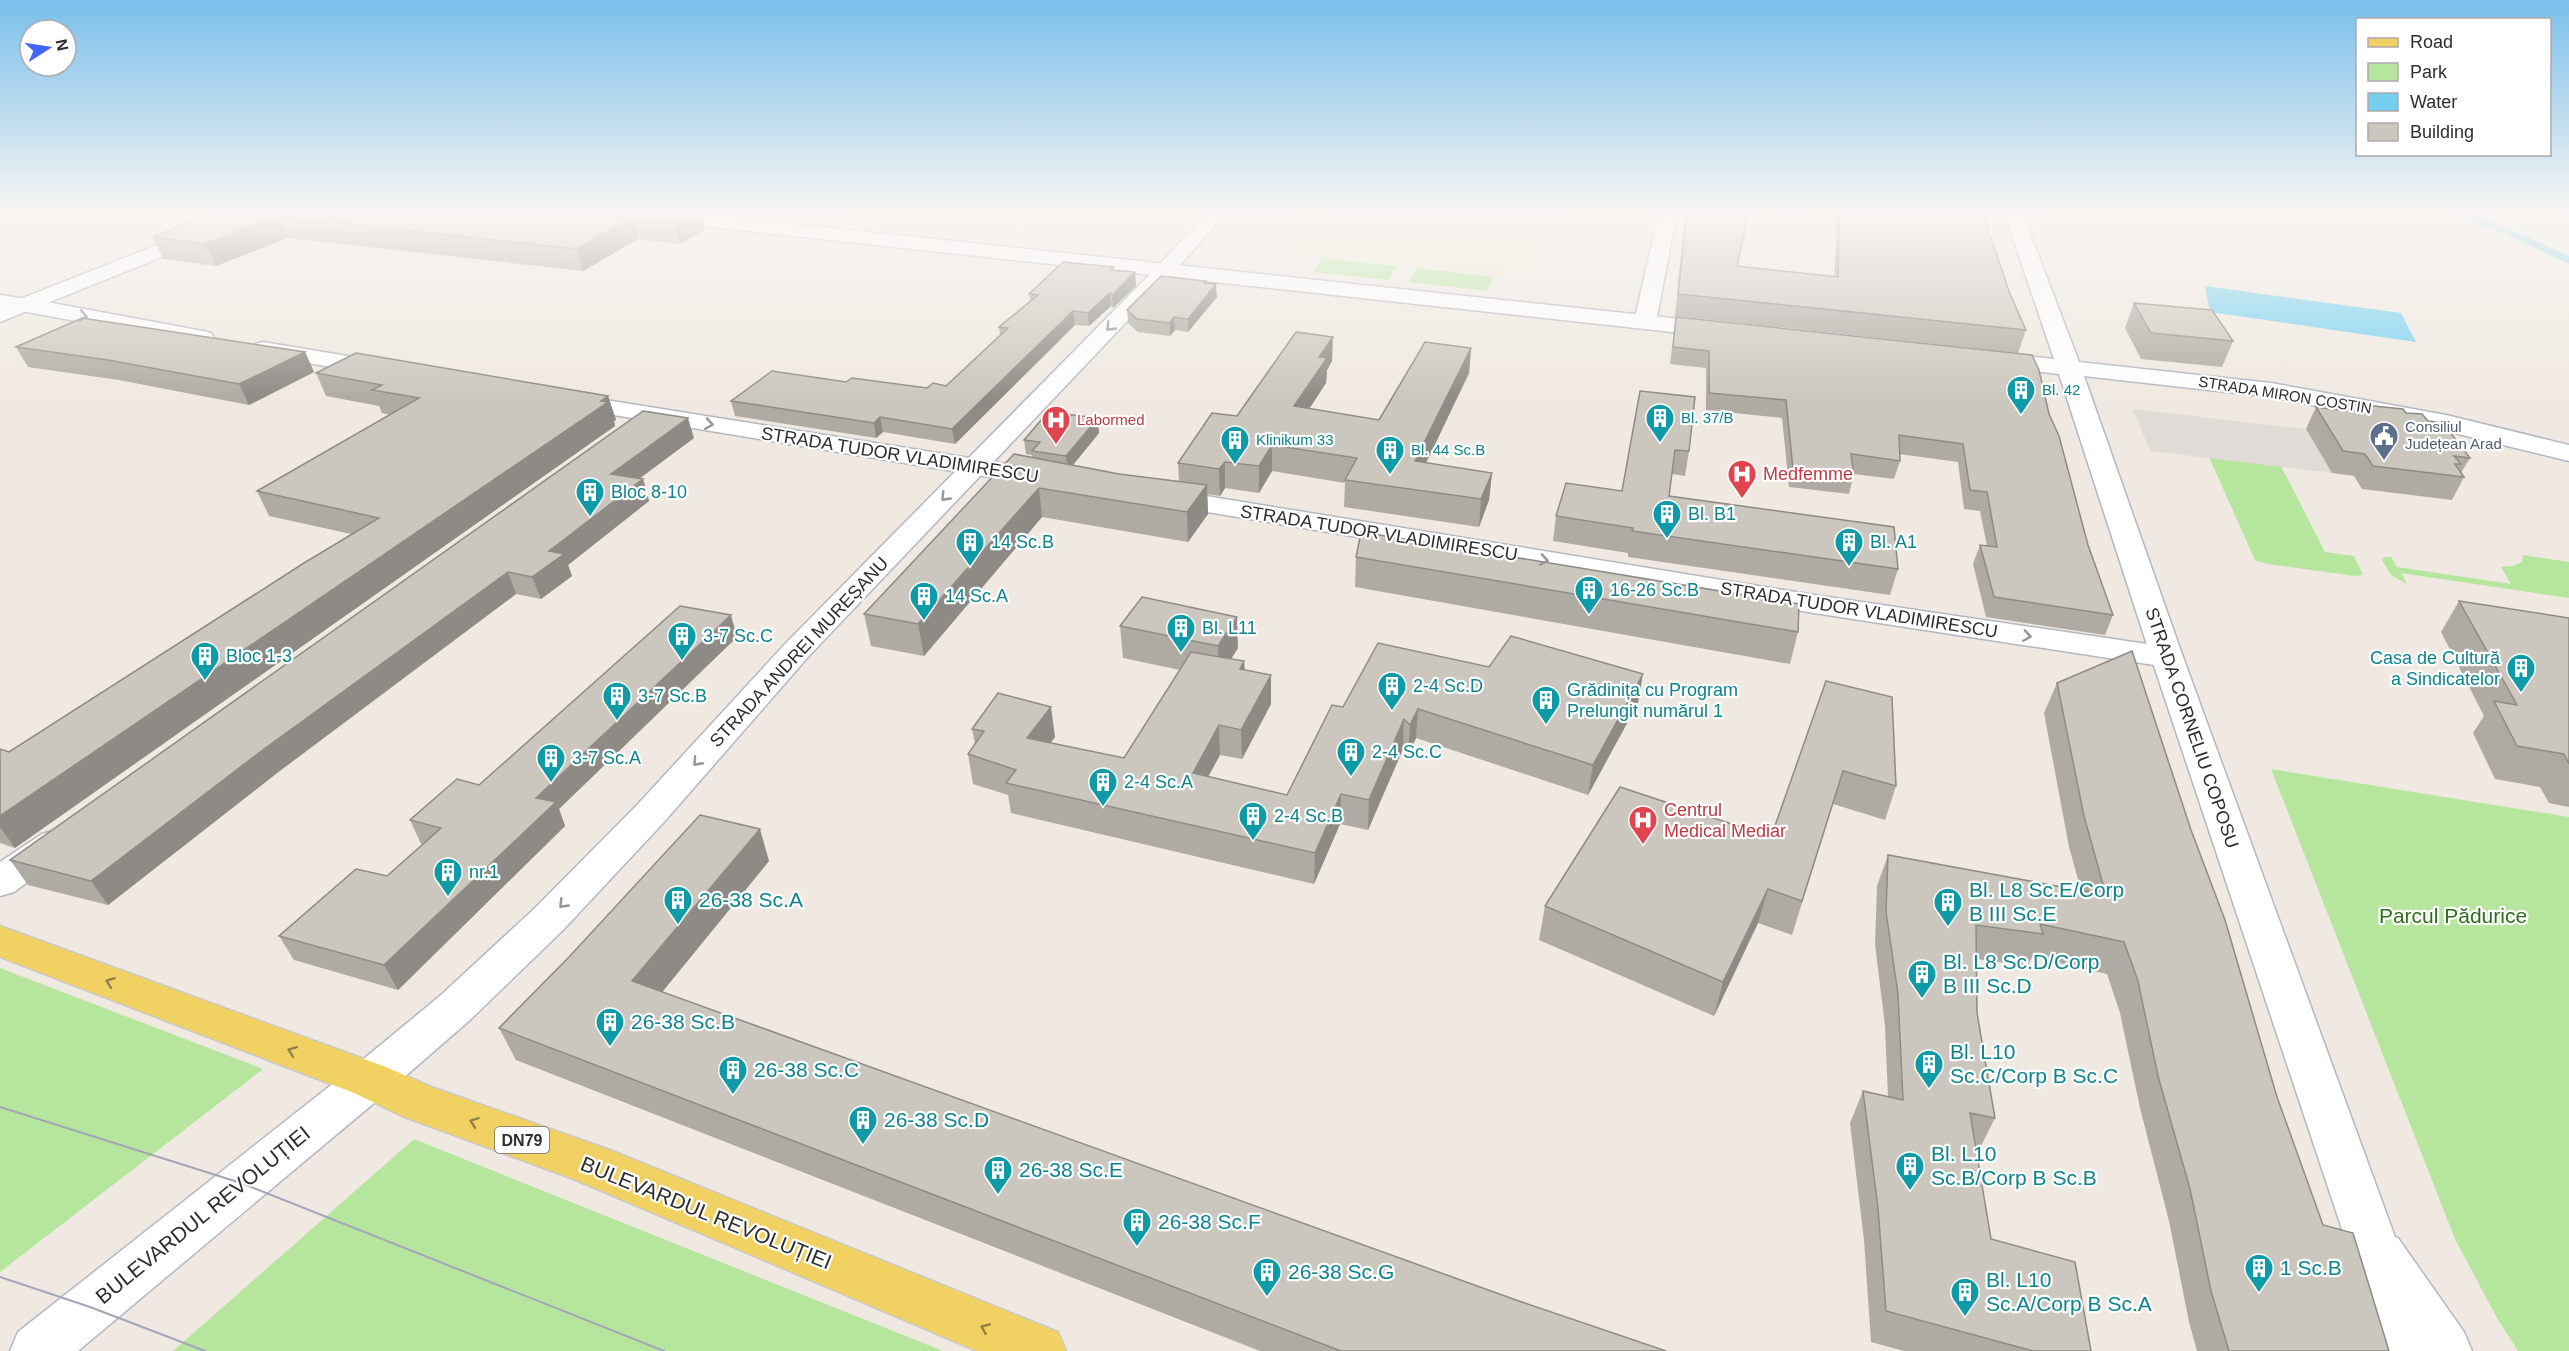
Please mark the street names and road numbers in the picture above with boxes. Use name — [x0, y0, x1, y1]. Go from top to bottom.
street label: STRADA MIRON COSTIN — [2197, 372, 2373, 417]
street label: STRADA TUDOR VLADIMIRESCU — [760, 423, 1040, 487]
street label: STRADA TUDOR VLADIMIRESCU — [1239, 501, 1519, 565]
street label: STRADA ANDREI MUREȘANU — [706, 553, 892, 751]
street label: STRADA TUDOR VLADIMIRESCU — [1719, 578, 1999, 642]
street label: STRADA CORNELIU COPOSU — [2141, 605, 2243, 851]
street label: BULEVARDUL REVOLUȚIEI — [91, 1121, 314, 1308]
road number: DN79 — [495, 1127, 549, 1153]
street label: BULEVARDUL REVOLUȚIEI — [577, 1152, 835, 1273]

